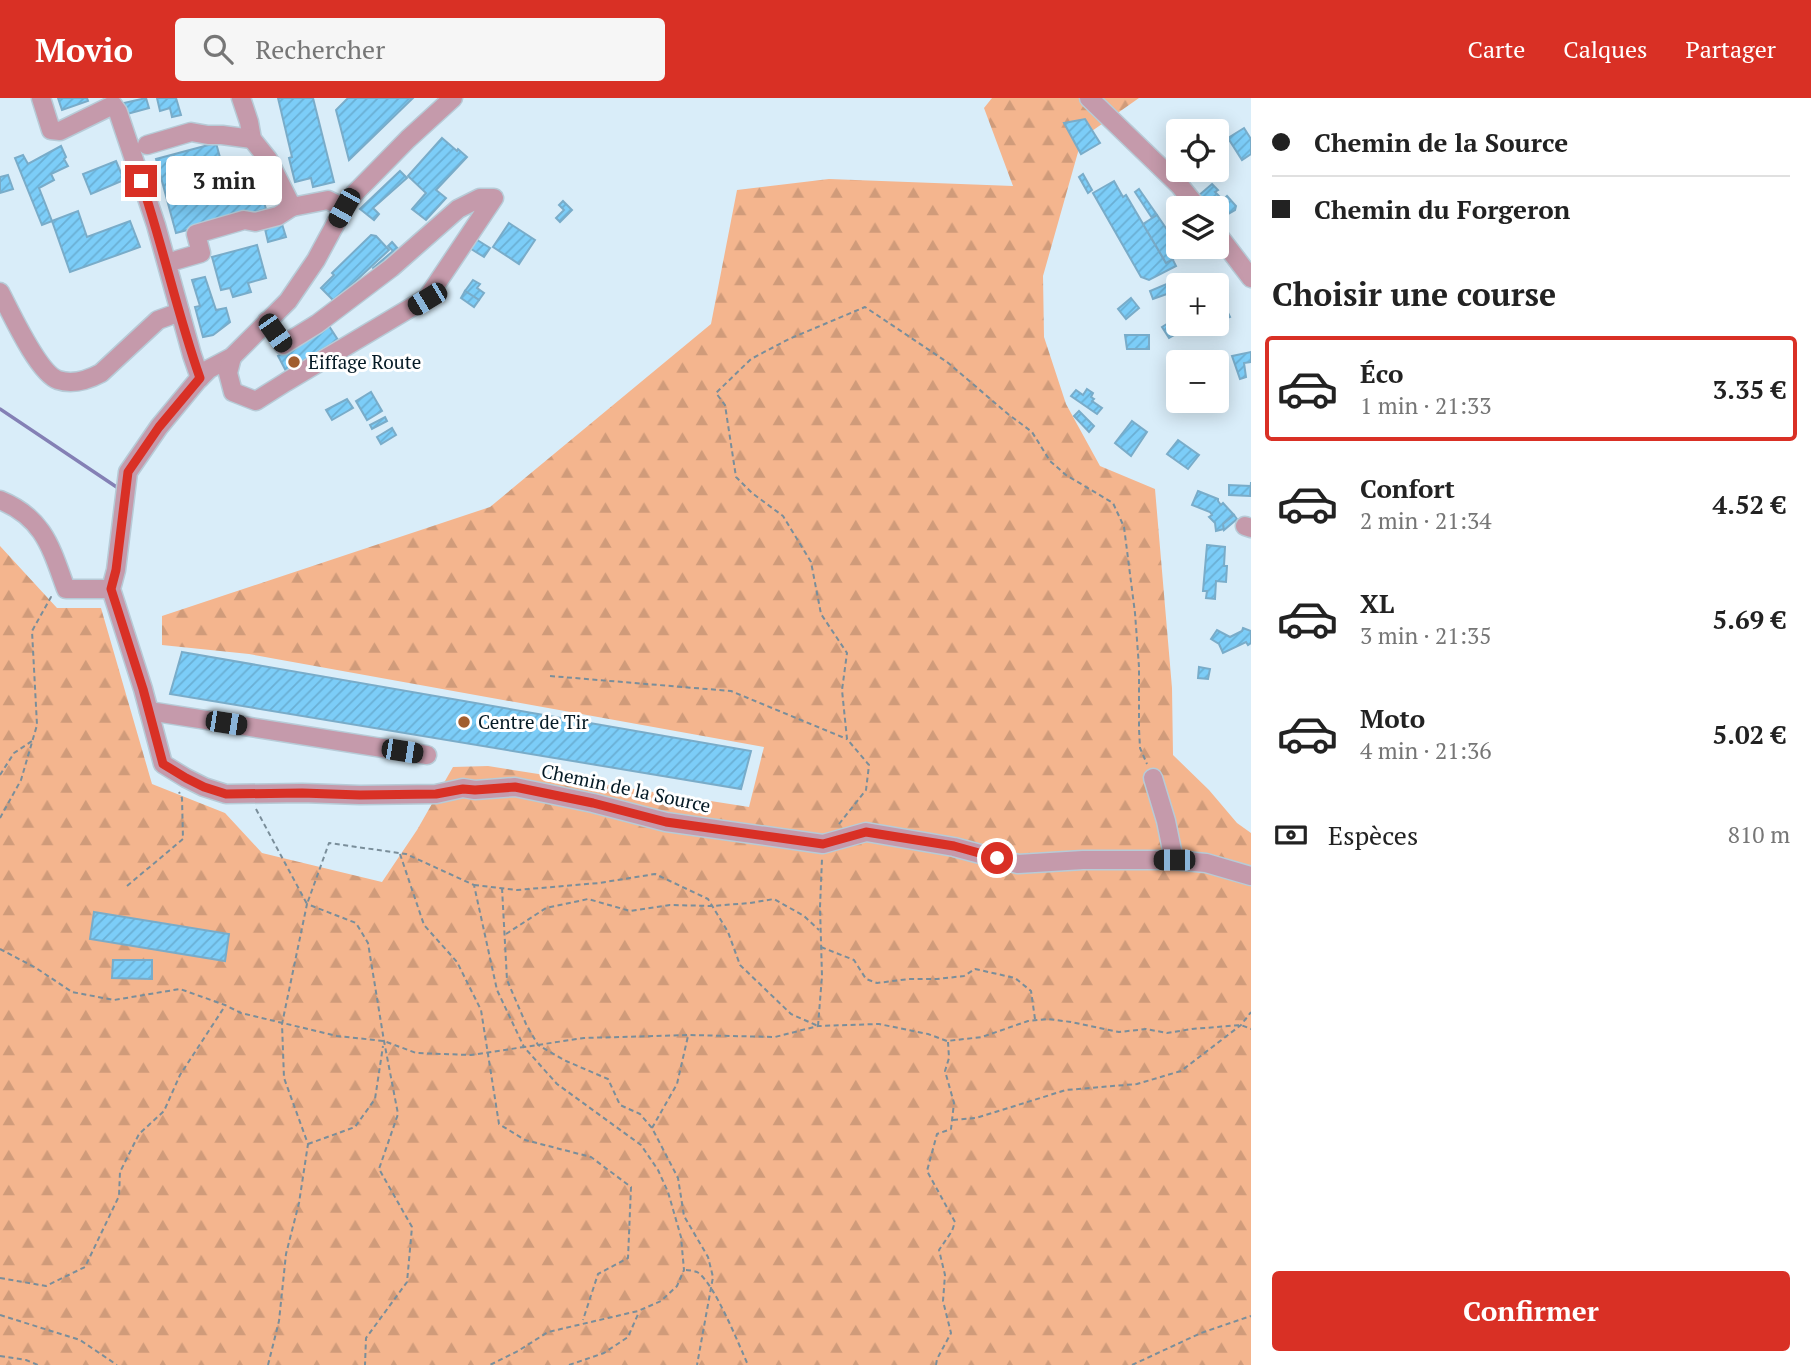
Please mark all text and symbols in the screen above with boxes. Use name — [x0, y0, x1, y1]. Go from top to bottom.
search box — [175, 18, 665, 81]
text: Movio — [35, 28, 133, 71]
icon: search — [199, 30, 237, 68]
text: Rechercher — [255, 32, 385, 66]
text: Carte — [1467, 33, 1525, 65]
text: Calques — [1563, 33, 1647, 65]
text: Partager — [1685, 33, 1776, 65]
map controls — [1166, 119, 1229, 413]
button: locate — [1166, 119, 1229, 182]
text: Chemin de la Source — [1314, 125, 1568, 159]
callout: 3 min — [166, 156, 281, 206]
route end — [125, 165, 157, 197]
text: 3 min — [193, 165, 255, 196]
car — [325, 185, 364, 231]
text: Chemin du Forgeron — [1314, 192, 1570, 226]
button: layers — [1166, 196, 1229, 259]
button: + — [1166, 273, 1229, 336]
text: Choisir une course — [1272, 273, 1556, 315]
car — [404, 279, 451, 319]
car — [255, 310, 296, 356]
place label: Eiffage Route — [308, 349, 421, 374]
button: − — [1166, 350, 1229, 413]
marker: Eiffage Route — [286, 354, 302, 370]
text: Éco — [1360, 356, 1403, 390]
icon: car — [1276, 357, 1339, 420]
text: 3.35 € — [1713, 372, 1786, 406]
text: 1 min · 21:33 — [1360, 390, 1492, 421]
text: Confort — [1360, 471, 1455, 505]
icon: car — [1276, 472, 1339, 535]
text: 4.52 € — [1713, 487, 1786, 521]
text: 2 min · 21:34 — [1360, 505, 1492, 536]
text: XL — [1360, 586, 1394, 620]
icon: car — [1276, 587, 1339, 650]
text: 5.69 € — [1713, 602, 1786, 636]
text: 3 min · 21:35 — [1360, 620, 1492, 651]
text: Moto — [1360, 701, 1425, 735]
icon: car — [1276, 702, 1339, 765]
car — [204, 709, 249, 737]
place label: Centre de Tir — [478, 709, 589, 734]
marker: Centre de Tir — [456, 714, 472, 730]
text: 5.02 € — [1713, 717, 1786, 751]
text: 4 min · 21:36 — [1360, 735, 1492, 766]
car — [380, 737, 425, 765]
street label: Chemin de la Source — [539, 757, 713, 818]
icon: cash — [1272, 816, 1310, 854]
text: Espèces — [1328, 818, 1418, 852]
text: 810 m — [1728, 819, 1790, 850]
route start — [981, 842, 1013, 874]
car — [1154, 850, 1196, 871]
button: Confirmer — [1272, 1271, 1790, 1351]

